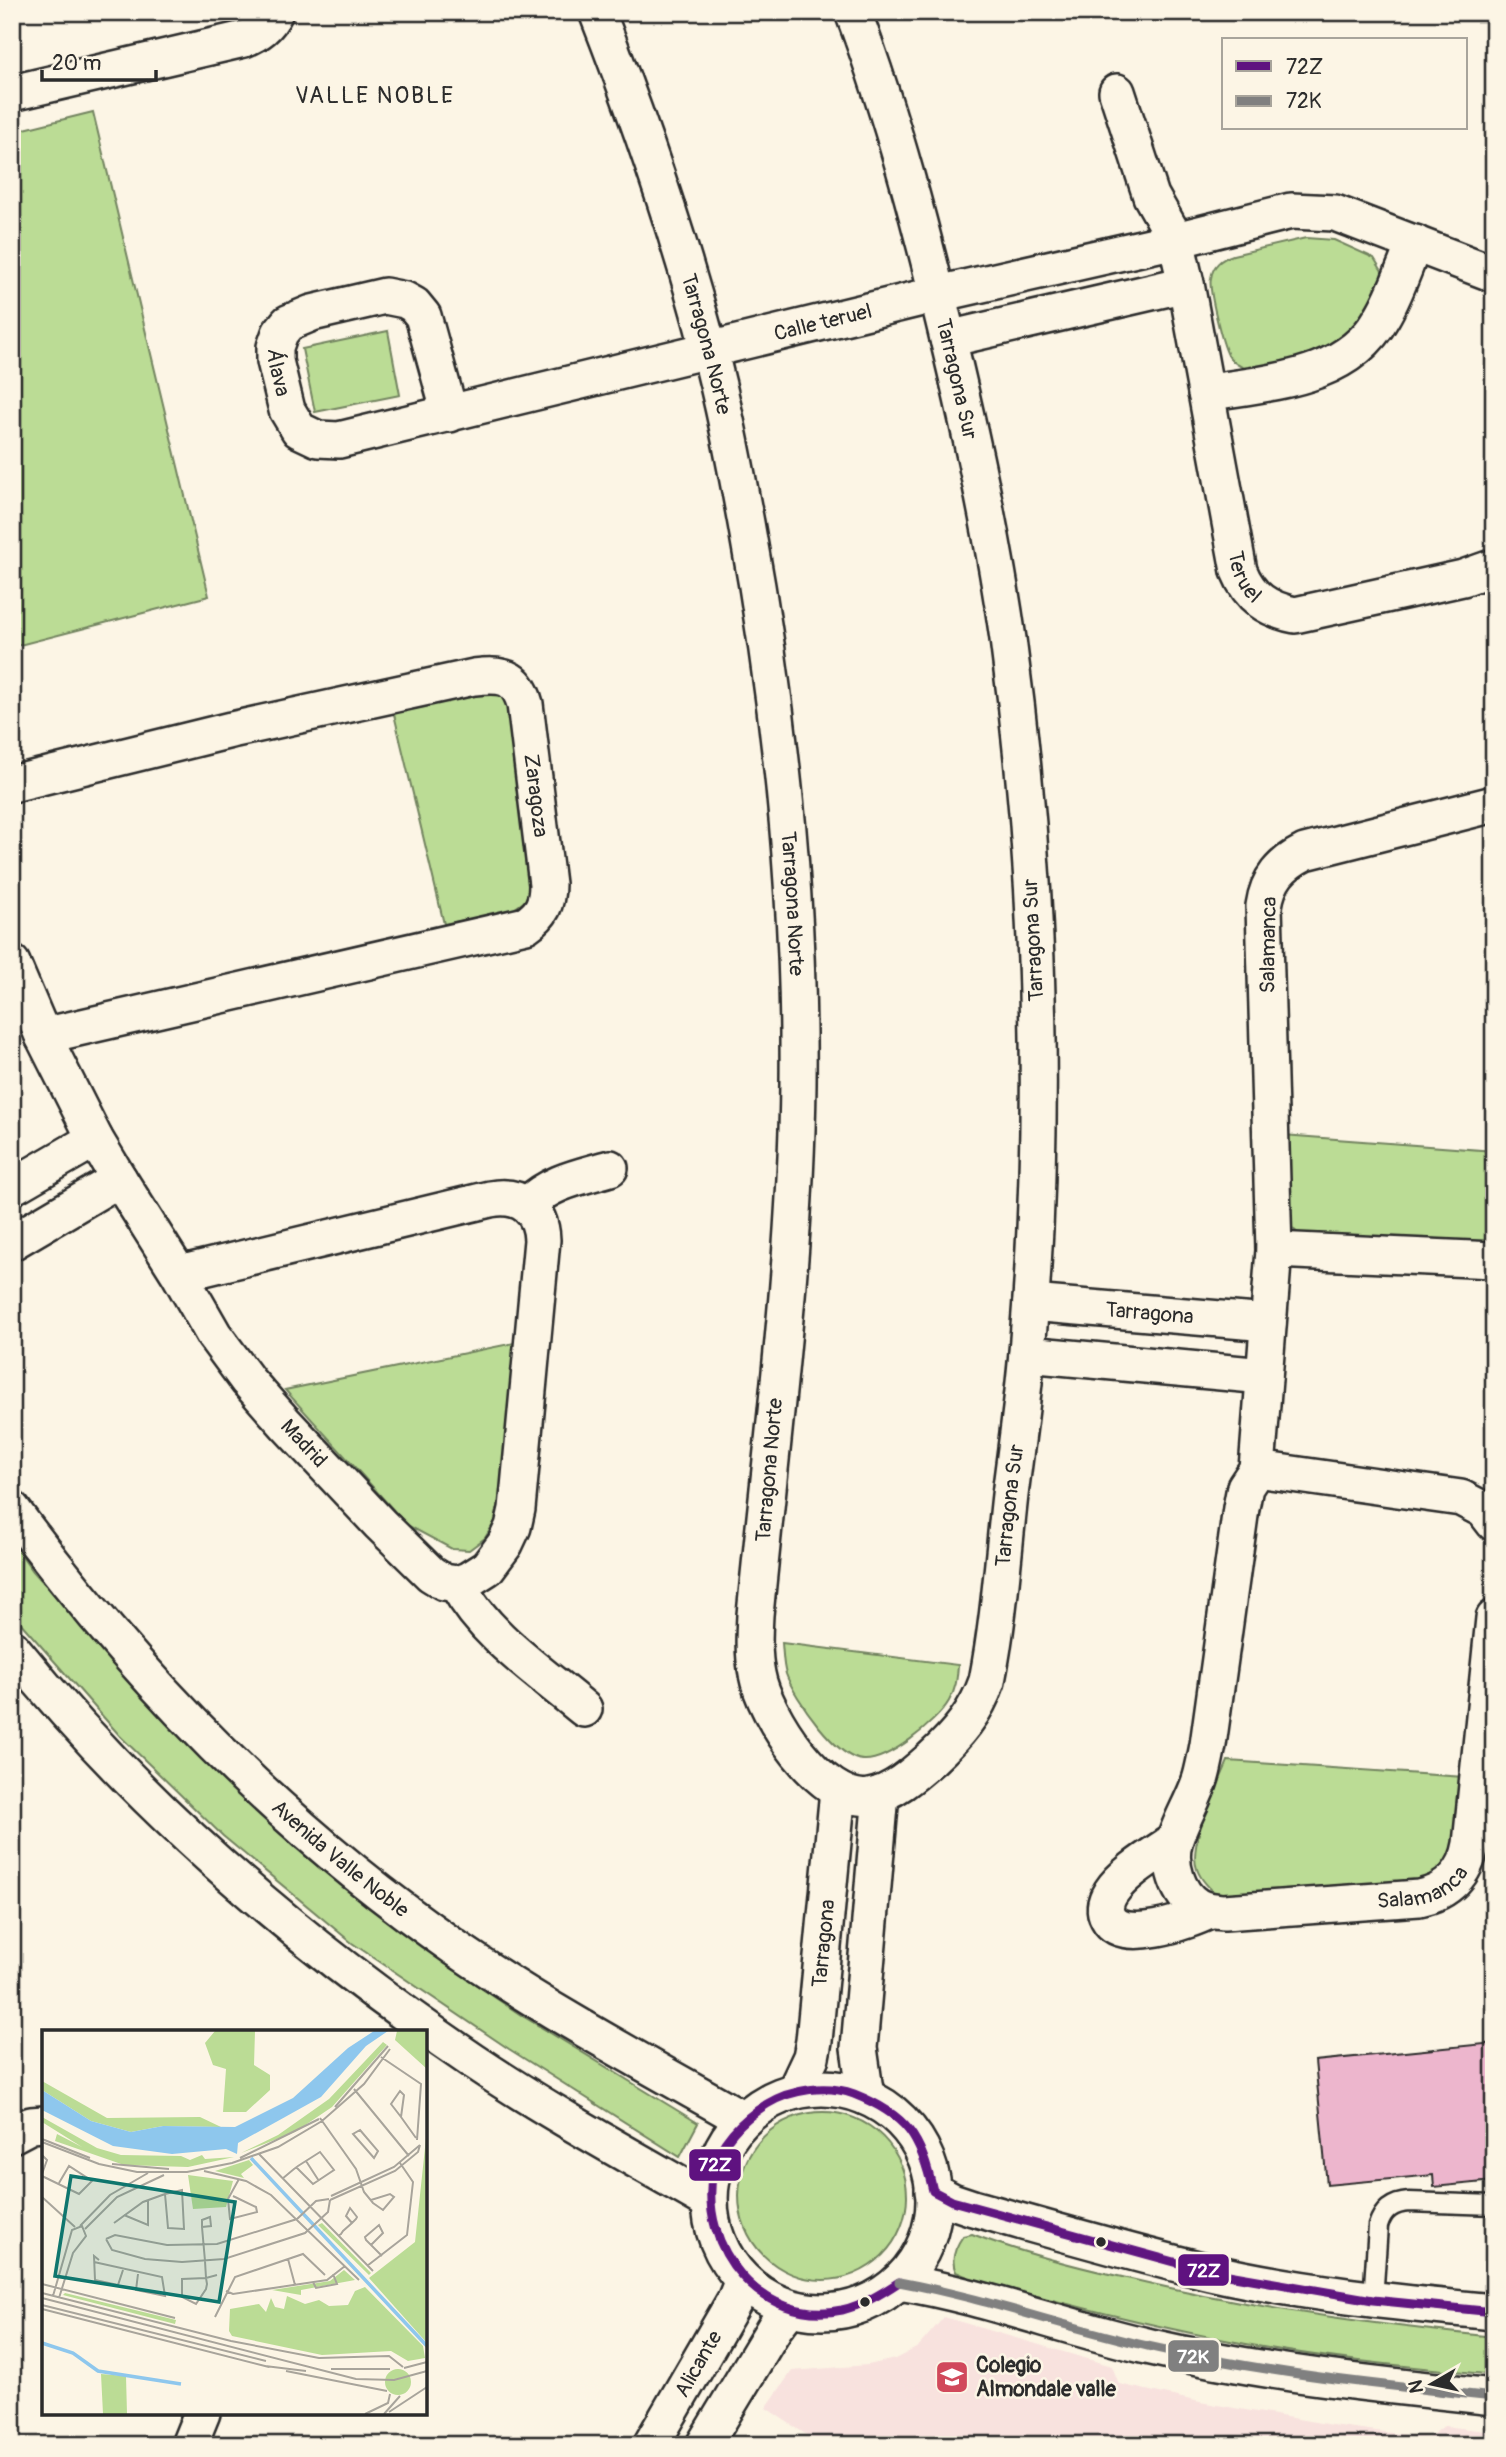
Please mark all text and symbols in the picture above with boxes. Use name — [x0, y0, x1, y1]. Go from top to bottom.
scale bar — [42, 38, 156, 82]
legend — [1222, 38, 1468, 130]
text: 20 m — [52, 50, 101, 77]
text: 72Z — [1286, 54, 1323, 81]
district label: VALLE NOBLE — [295, 81, 455, 110]
text: 72K — [1286, 88, 1322, 115]
street label: Tarragona Norte — [674, 271, 737, 418]
street label: Calle teruel — [771, 298, 875, 348]
street label: Tarragona Sur — [930, 316, 984, 443]
street label: Álava — [261, 349, 296, 399]
street label: Teruel — [1222, 549, 1267, 609]
street label: Zaragoza — [517, 752, 554, 839]
street label: Tarragona Norte — [774, 830, 810, 977]
street label: Tarragona Sur — [1017, 877, 1050, 1002]
street label: Salamanca — [1254, 896, 1283, 994]
street label: Tarragona — [1104, 1296, 1195, 1331]
street label: Tarragona Norte — [750, 1396, 789, 1543]
street label: Madrid — [274, 1414, 333, 1473]
street label: Tarragona Sur — [990, 1442, 1031, 1568]
street label: Avenida Valle Noble — [266, 1794, 415, 1924]
street label: Salamanca — [1376, 1861, 1475, 1915]
street label: Tarragona — [806, 1898, 841, 1989]
inset map — [42, 2030, 427, 2415]
line badge: 72Z — [688, 2148, 742, 2182]
text: 72Z — [698, 2153, 732, 2177]
unlabelled marker — [1094, 2235, 1108, 2249]
line badge: 72Z — [1177, 2253, 1230, 2287]
text: 72Z — [1187, 2259, 1221, 2283]
unlabelled marker — [858, 2295, 872, 2309]
street label: Alicante — [669, 2325, 729, 2402]
line badge: 72K — [1167, 2339, 1220, 2373]
text: 72K — [1177, 2345, 1210, 2369]
north arrow — [1398, 2348, 1468, 2418]
place label: Colegio Almondale valle — [976, 2352, 1116, 2403]
school or university icon: Colegio Almondale valle — [933, 2358, 971, 2396]
text: N — [1403, 2378, 1429, 2395]

